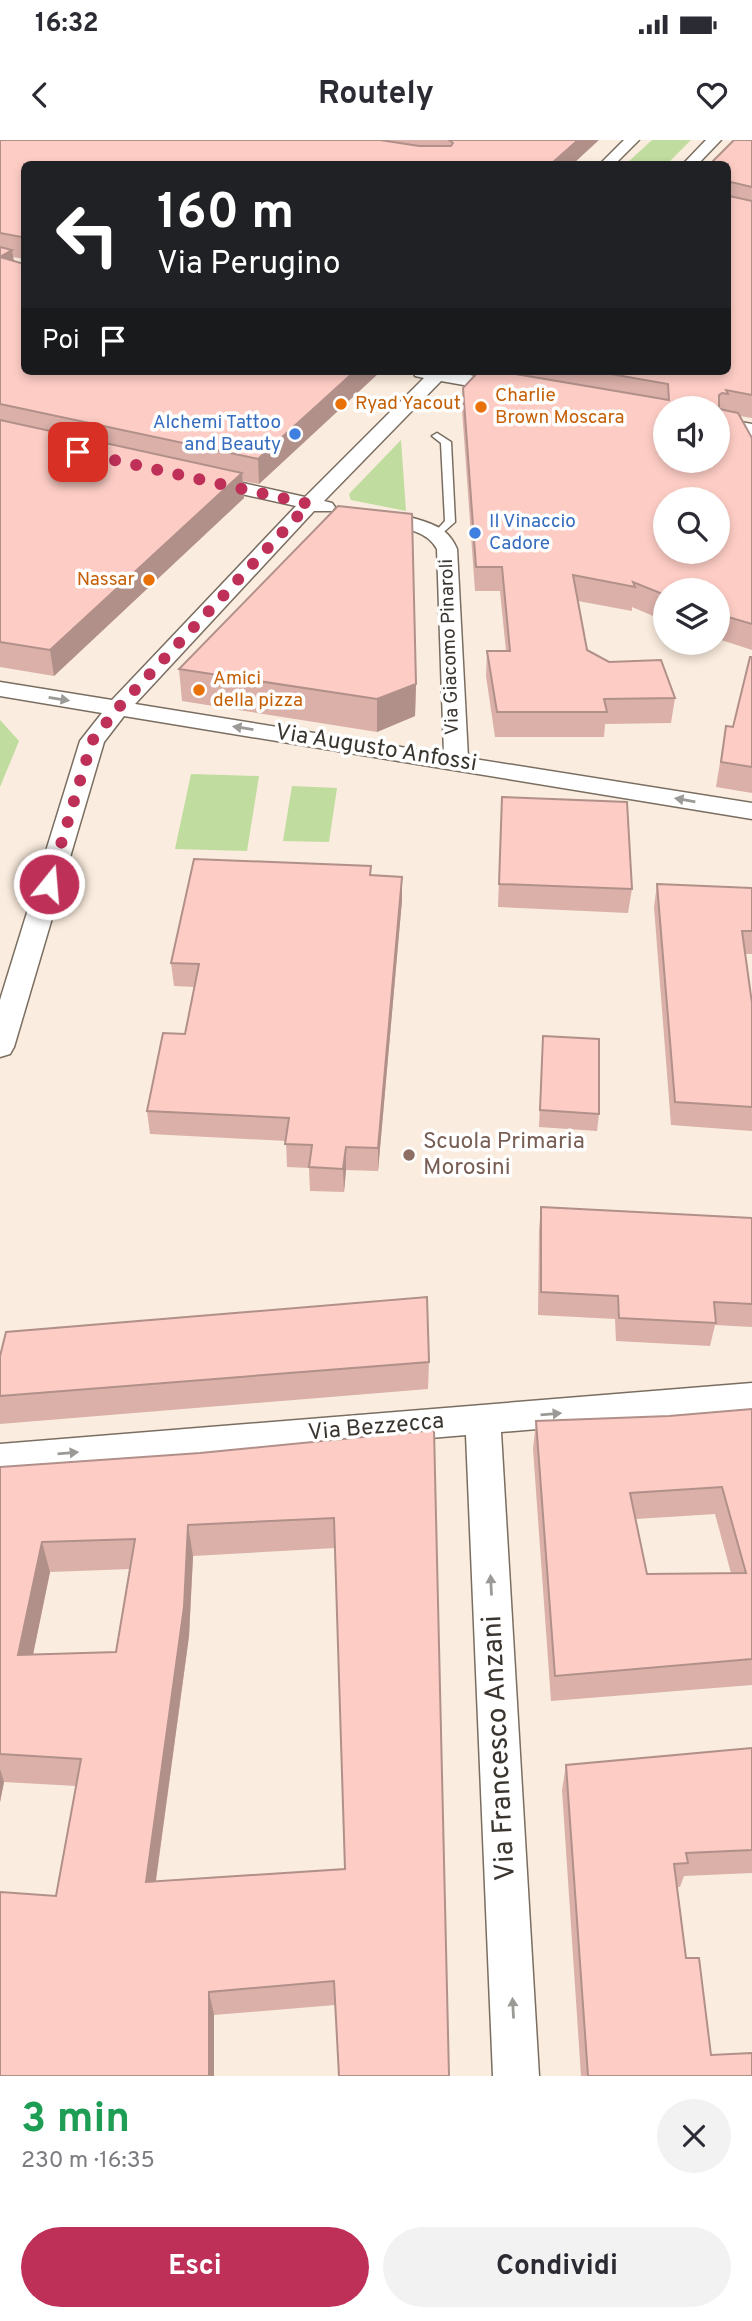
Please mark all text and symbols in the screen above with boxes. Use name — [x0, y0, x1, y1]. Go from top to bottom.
text: 16:32 — [35, 8, 99, 41]
text: Routely — [318, 75, 434, 115]
icon: back — [21, 76, 59, 114]
icon: heart — [693, 76, 731, 114]
text: 160 m — [157, 184, 294, 246]
icon: left — [42, 189, 133, 280]
text: Via Perugino — [157, 245, 341, 285]
icon: arrive — [94, 322, 132, 360]
text: Poi — [42, 325, 80, 358]
place label: Charlie Brown Moscara — [495, 384, 625, 430]
place label: Ryad Yacout — [355, 392, 461, 416]
marker: Ryad Yacout — [333, 396, 349, 412]
map controls — [653, 396, 730, 655]
button: sound — [653, 396, 730, 473]
marker: Charlie Brown Moscara — [473, 399, 489, 415]
place label: Alchemi Tattoo and Beauty — [153, 411, 281, 457]
pin — [48, 422, 108, 482]
marker: Alchemi Tattoo and Beauty — [287, 426, 303, 442]
icon: arrive — [59, 433, 97, 471]
button: search — [653, 487, 730, 564]
place label: Il Vinaccio Cadore — [489, 510, 576, 556]
marker: Il Vinaccio Cadore — [467, 525, 483, 541]
street label: Via Giacomo Pinaroli — [435, 558, 465, 736]
place label: Nassar — [77, 568, 136, 592]
marker: Nassar — [141, 572, 157, 588]
button: layers — [653, 578, 730, 655]
place label: Amici della pizza — [213, 667, 303, 713]
marker: Amici della pizza — [191, 682, 207, 698]
one-way arrow — [48, 694, 70, 705]
street label: Via Augusto Anfossi — [273, 719, 479, 779]
one-way arrow — [232, 722, 254, 733]
one-way arrow — [674, 794, 696, 805]
position arrow — [12, 847, 86, 921]
place label: Scuola Primaria Morosini — [423, 1128, 585, 1183]
marker: Scuola Primaria Morosini — [401, 1147, 417, 1163]
street label: Via Bezzecca — [307, 1408, 445, 1448]
one-way arrow — [541, 1408, 563, 1419]
one-way arrow — [57, 1447, 79, 1458]
one-way arrow — [486, 1574, 497, 1596]
street label: Via Francesco Anzani — [475, 1614, 525, 1882]
one-way arrow — [507, 1997, 518, 2019]
text: 3 min — [21, 2094, 130, 2147]
button: close — [657, 2099, 731, 2173]
text: 230 m · 16:35 — [21, 2147, 155, 2176]
button: Esci — [21, 2227, 369, 2307]
button: Condividi — [383, 2227, 731, 2307]

